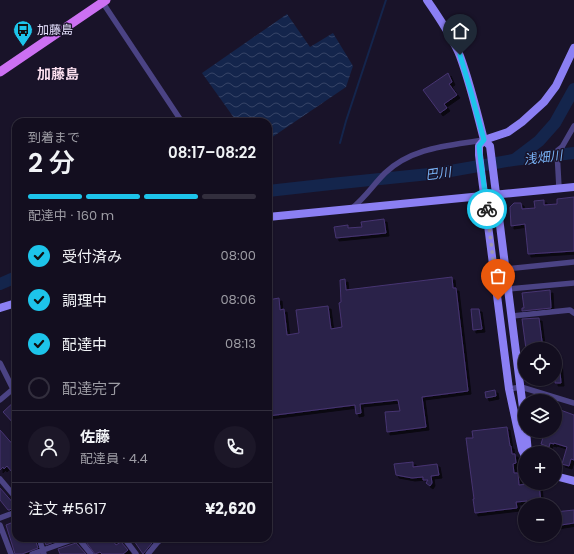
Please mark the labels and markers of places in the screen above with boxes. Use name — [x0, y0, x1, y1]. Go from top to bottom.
pin — [443, 14, 477, 55]
bus stop icon: 加藤島 — [12, 19, 34, 47]
place label: 加藤島 — [37, 21, 73, 38]
pin — [481, 259, 515, 300]

